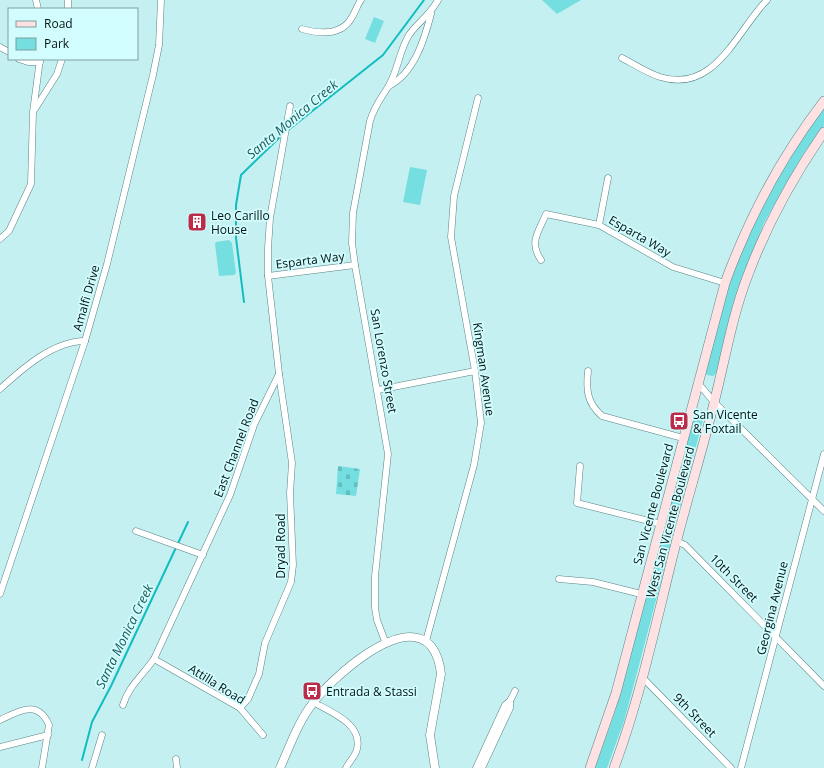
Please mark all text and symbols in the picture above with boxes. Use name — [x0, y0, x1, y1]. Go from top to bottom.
legend — [8, 8, 138, 60]
text: Road — [44, 15, 73, 32]
text: Park — [44, 35, 70, 52]
water label: Santa Monica Creek — [243, 75, 342, 163]
place label: Leo Carillo House — [211, 207, 270, 238]
building icon: Leo Carillo House — [186, 211, 208, 233]
street label: Esparta Way — [606, 211, 675, 261]
street label: Esparta Way — [275, 247, 346, 273]
street label: Amalfi Drive — [68, 263, 104, 333]
street label: San Lorenzo Street — [366, 307, 402, 415]
street label: Kingman Avenue — [469, 321, 499, 417]
street label: East Channel Road — [209, 396, 263, 500]
place label: San Vicente & Foxtail — [693, 406, 758, 437]
bus stop icon: San Vicente & Foxtail — [668, 410, 690, 432]
street label: San Vicente Boulevard — [629, 441, 677, 567]
street label: West San Vicente Boulevard — [642, 445, 698, 599]
street label: Dryad Road — [272, 513, 289, 579]
street label: 10th Street — [706, 550, 762, 606]
street label: Georgina Avenue — [752, 559, 792, 657]
water label: Santa Monica Creek — [91, 580, 157, 691]
street label: Attilla Road — [186, 660, 248, 708]
bus stop icon: Entrada & Stassi — [301, 680, 323, 702]
place label: Entrada & Stassi — [326, 683, 417, 700]
street label: 9th Street — [670, 689, 720, 741]

